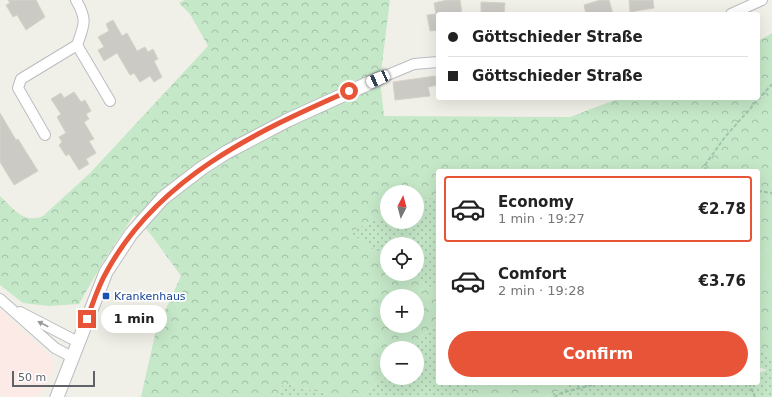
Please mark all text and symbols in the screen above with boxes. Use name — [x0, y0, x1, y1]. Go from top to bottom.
text: Göttschieder Straße — [472, 28, 643, 46]
text: Göttschieder Straße — [472, 67, 643, 85]
car — [365, 69, 391, 89]
route start — [340, 82, 358, 100]
north arrow — [380, 185, 424, 229]
map controls — [380, 185, 424, 385]
icon: car — [450, 191, 486, 227]
text: Economy — [498, 193, 574, 211]
text: €2.78 — [699, 200, 746, 218]
text: 1 min · 19:27 — [498, 211, 585, 226]
button: locate — [380, 237, 424, 281]
icon: car — [450, 263, 486, 299]
text: Comfort — [498, 265, 566, 283]
text: €3.76 — [699, 272, 746, 290]
text: 2 min · 19:28 — [498, 283, 585, 298]
button: + — [380, 289, 424, 333]
place label: Krankenhaus — [114, 290, 186, 303]
marker: Krankenhaus — [101, 291, 111, 301]
callout: 1 min — [101, 305, 167, 333]
route end — [78, 310, 96, 328]
text: 1 min — [114, 311, 154, 326]
one-way arrow — [38, 321, 49, 327]
button: Confirm — [448, 331, 748, 377]
button: − — [380, 341, 424, 385]
scale bar — [12, 369, 95, 388]
text: 50 m — [18, 371, 46, 384]

